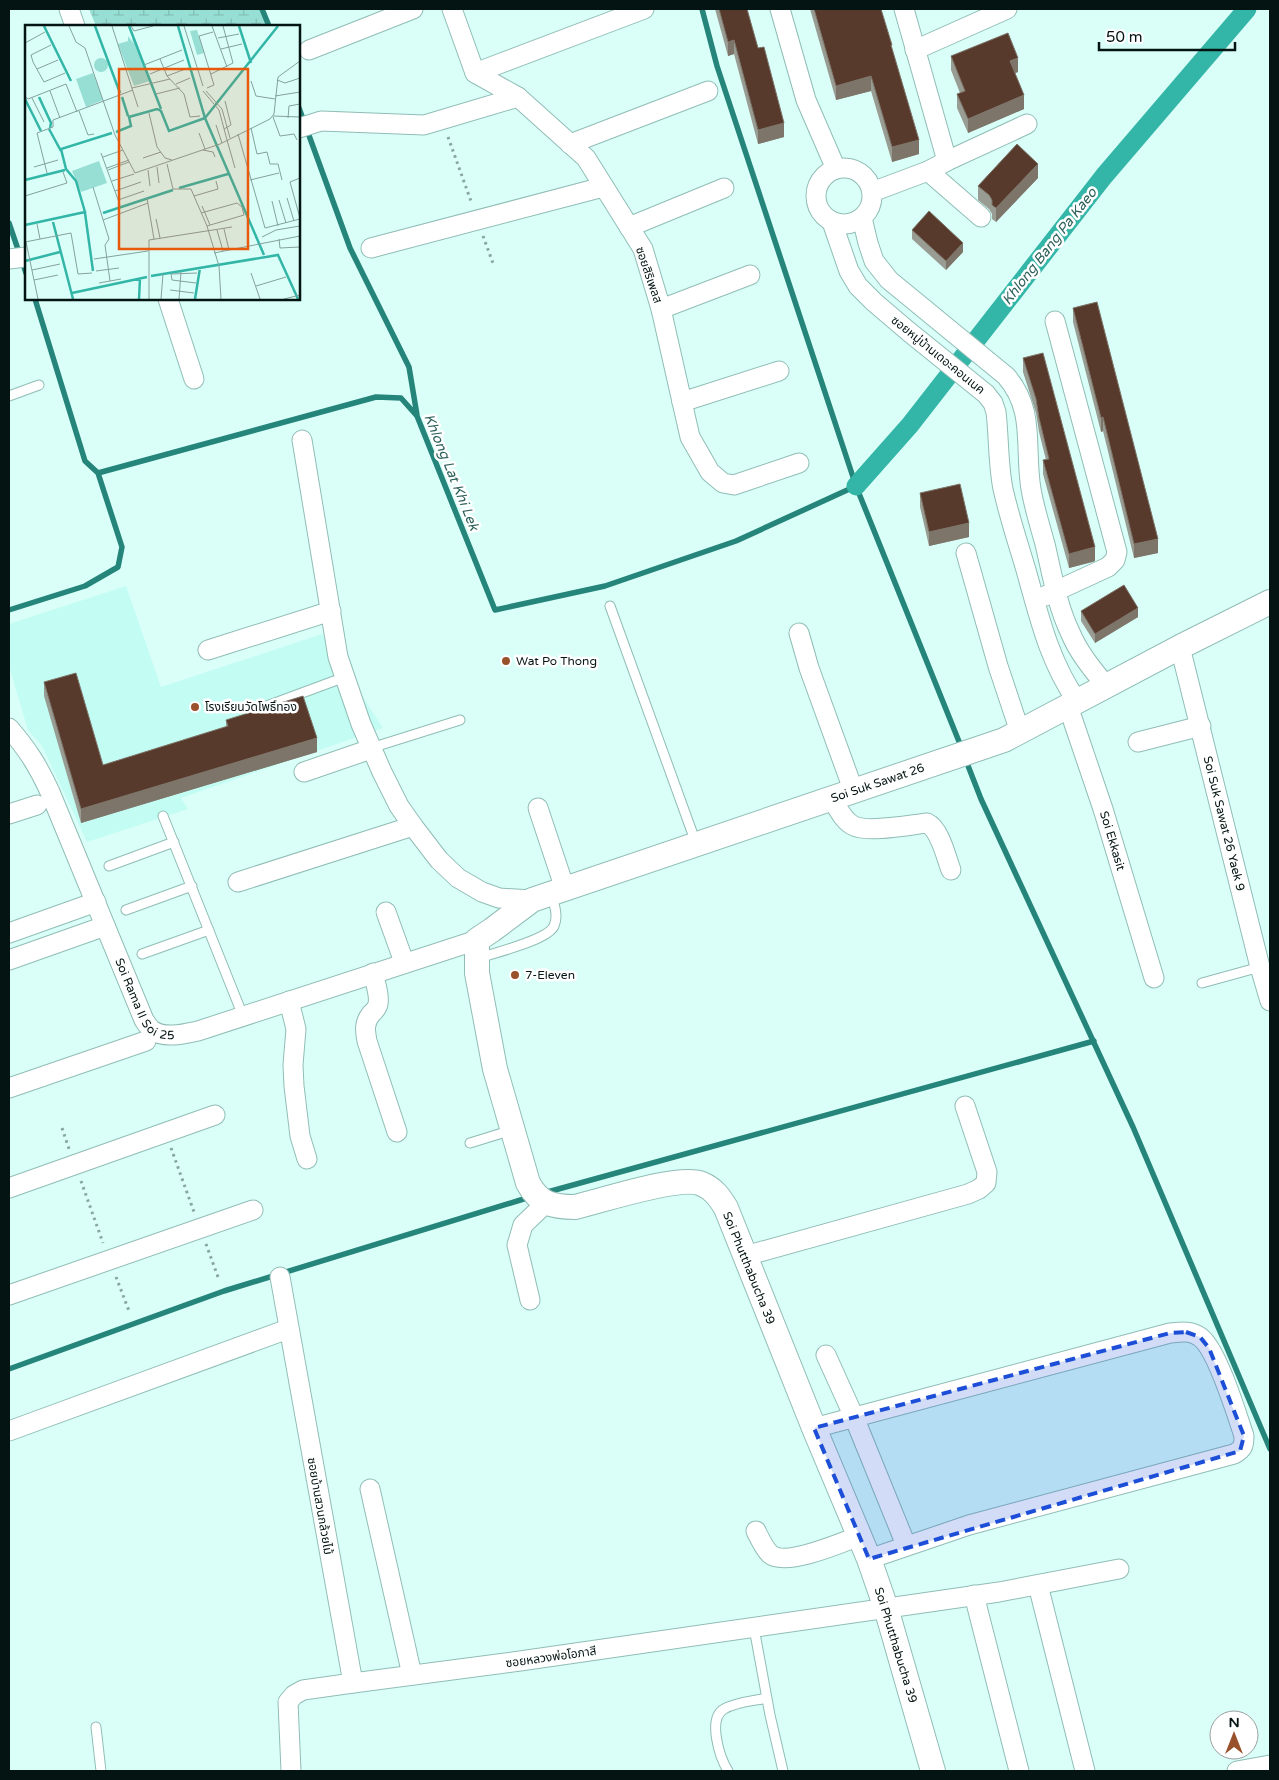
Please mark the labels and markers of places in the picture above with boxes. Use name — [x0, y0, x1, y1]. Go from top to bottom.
place label: Wat Po Thong — [516, 654, 597, 668]
marker: Wat Po Thong — [500, 655, 512, 667]
place label: โรงเรียนวัดโพธิ์ทอง — [205, 700, 297, 714]
marker: โรงเรียนวัดโพธิ์ทอง — [189, 701, 201, 713]
place label: 7-Eleven — [525, 968, 575, 982]
marker: 7-Eleven — [509, 969, 521, 981]

